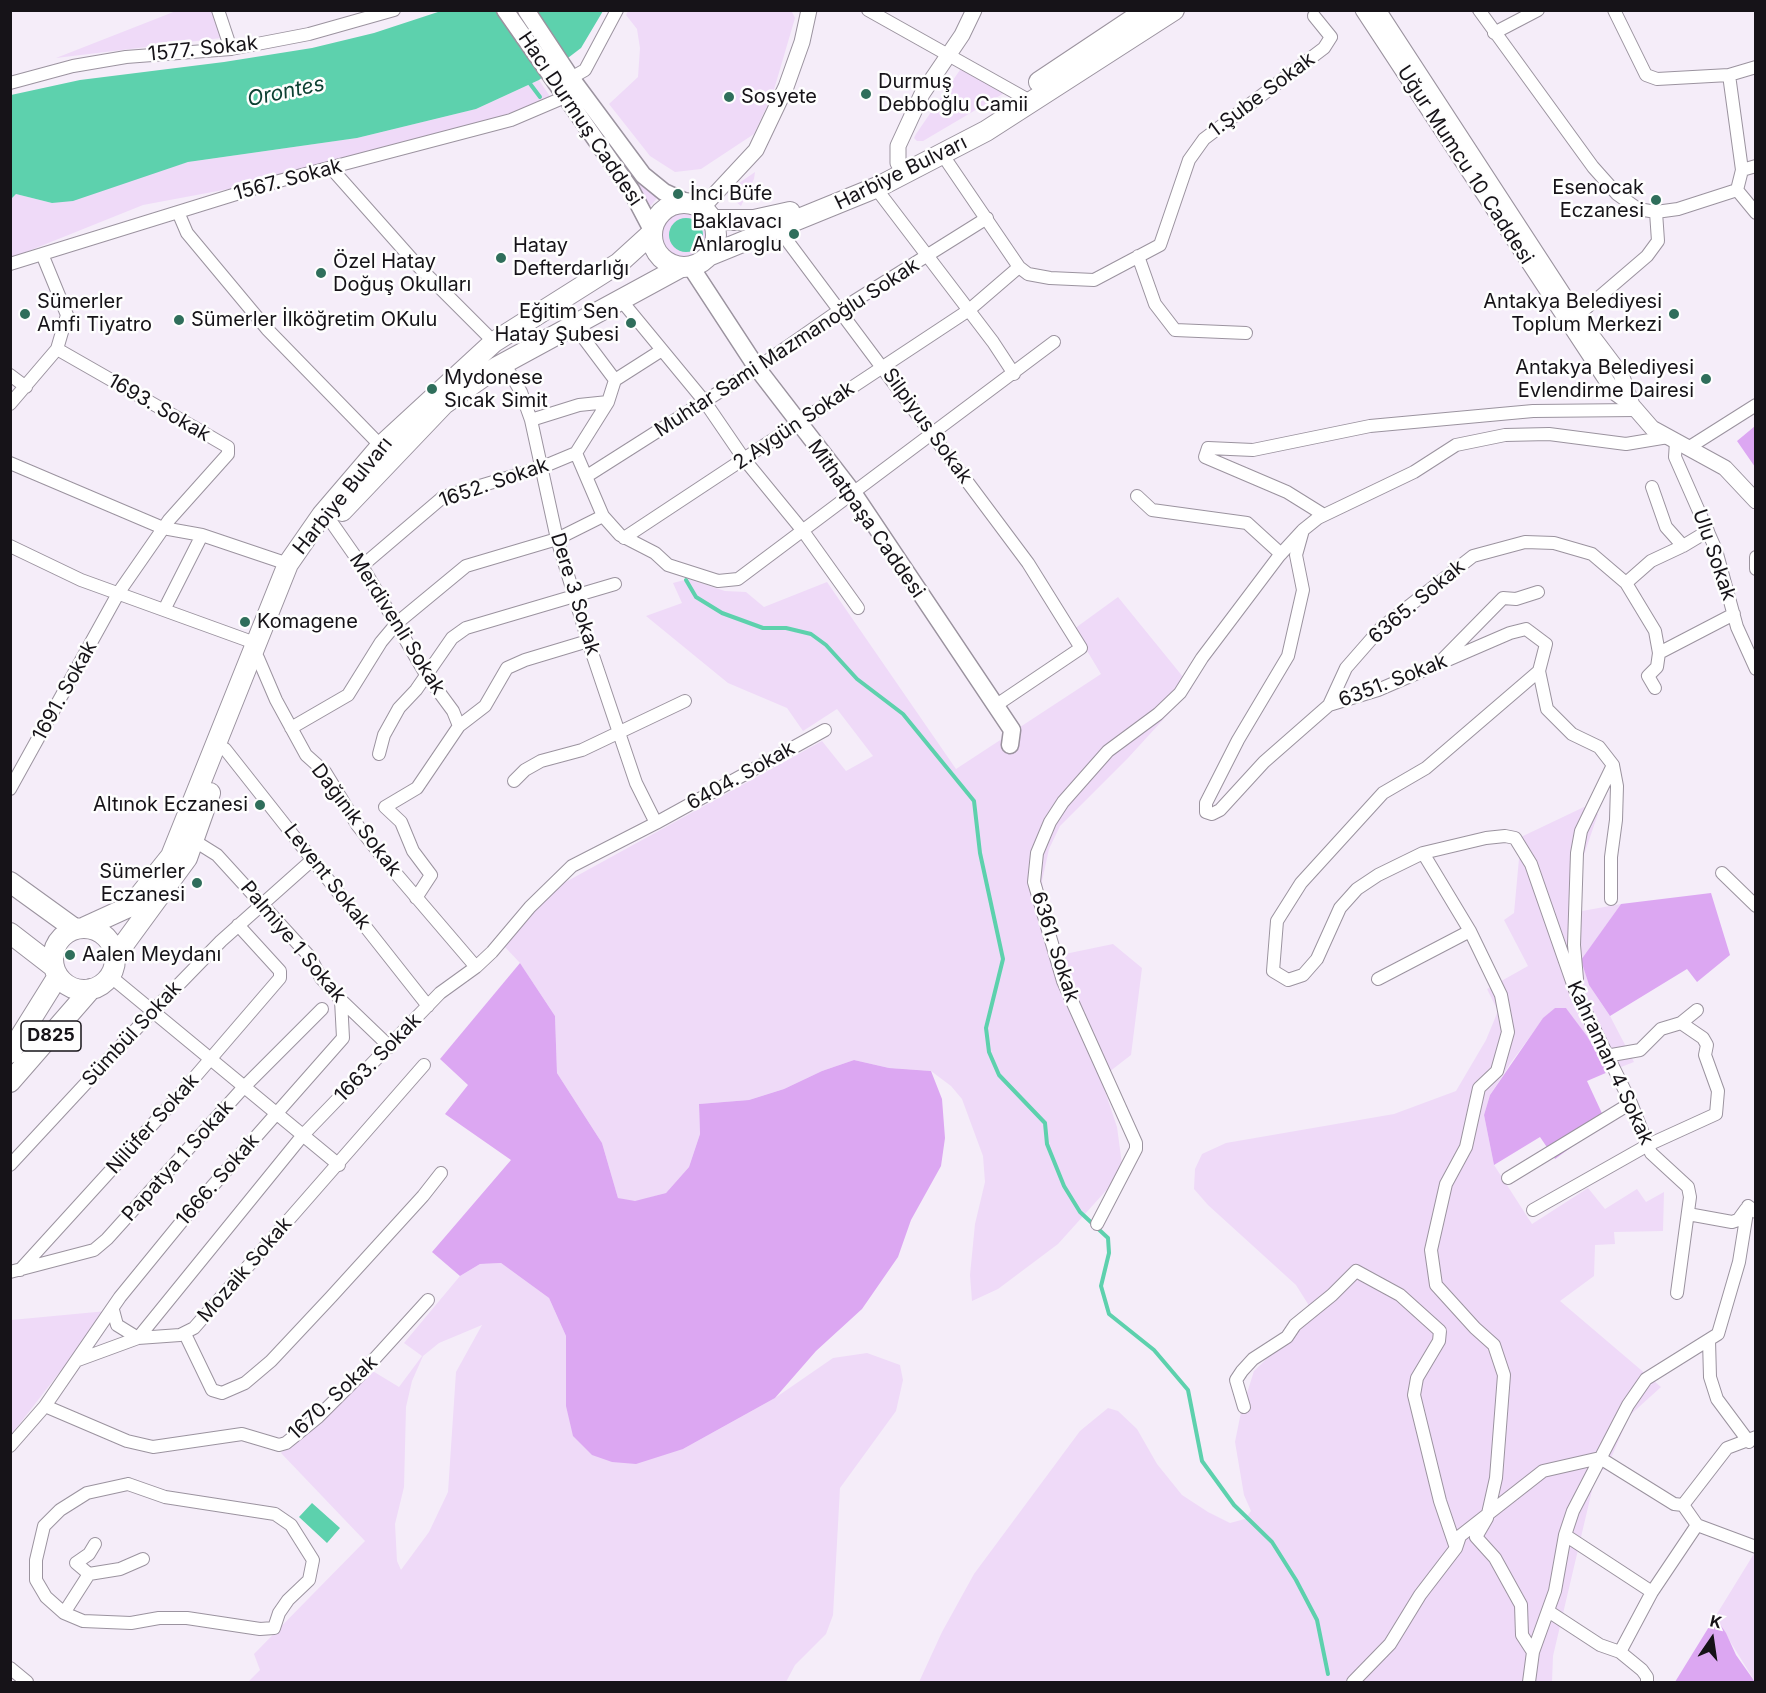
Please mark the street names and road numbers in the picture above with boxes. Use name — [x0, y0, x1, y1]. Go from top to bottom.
street label: Hacı Durmuş Caddesi — [513, 27, 647, 211]
street label: 1577. Sokak — [147, 31, 259, 67]
street label: 1.Şube Sokak — [1204, 47, 1320, 143]
street label: Uğur Mumcu 10 Caddesi — [1392, 61, 1538, 269]
street label: Harbiye Bulvarı — [831, 131, 971, 215]
street label: 1567. Sokak — [231, 154, 345, 206]
street label: Muhtar Sami Mazmanoğlu Sokak — [650, 253, 924, 443]
street label: Silpiyus Sokak — [877, 364, 977, 488]
street label: 1693. Sokak — [104, 369, 214, 447]
street label: 2.Aygün Sokak — [729, 377, 859, 475]
street label: Harbiye Bulvarı — [288, 432, 398, 560]
street label: Mithatpaşa Caddesi — [802, 435, 930, 603]
street label: 1652. Sokak — [436, 453, 552, 513]
street label: Ulu Sokak — [1687, 506, 1741, 604]
street label: Dere 3 Sokak — [545, 530, 605, 658]
street label: Merdivenli Sokak — [344, 549, 450, 699]
street label: 6365. Sokak — [1364, 555, 1470, 649]
street label: 1691. Sokak — [28, 637, 102, 745]
street label: 6351. Sokak — [1335, 649, 1451, 713]
street label: 6404. Sokak — [683, 737, 799, 815]
street label: Dağınık Sokak — [306, 759, 406, 881]
street label: Levent Sokak — [278, 820, 376, 934]
street label: Palmiye 1 Sokak — [235, 876, 351, 1008]
street label: 6361. Sokak — [1026, 889, 1084, 1005]
street label: Sümbül Sokak — [77, 977, 187, 1091]
street label: Kahraman 4 Sokak — [1562, 977, 1658, 1149]
street label: 1663. Sokak — [330, 1009, 426, 1107]
road number: D825 — [21, 1021, 81, 1051]
street label: Nilüfer Sokak — [102, 1069, 204, 1179]
street label: Papatya 1 Sokak — [117, 1096, 239, 1226]
street label: 1666. Sokak — [172, 1129, 264, 1231]
street label: Mozaik Sokak — [193, 1213, 297, 1327]
street label: 1670. Sokak — [283, 1351, 383, 1445]

